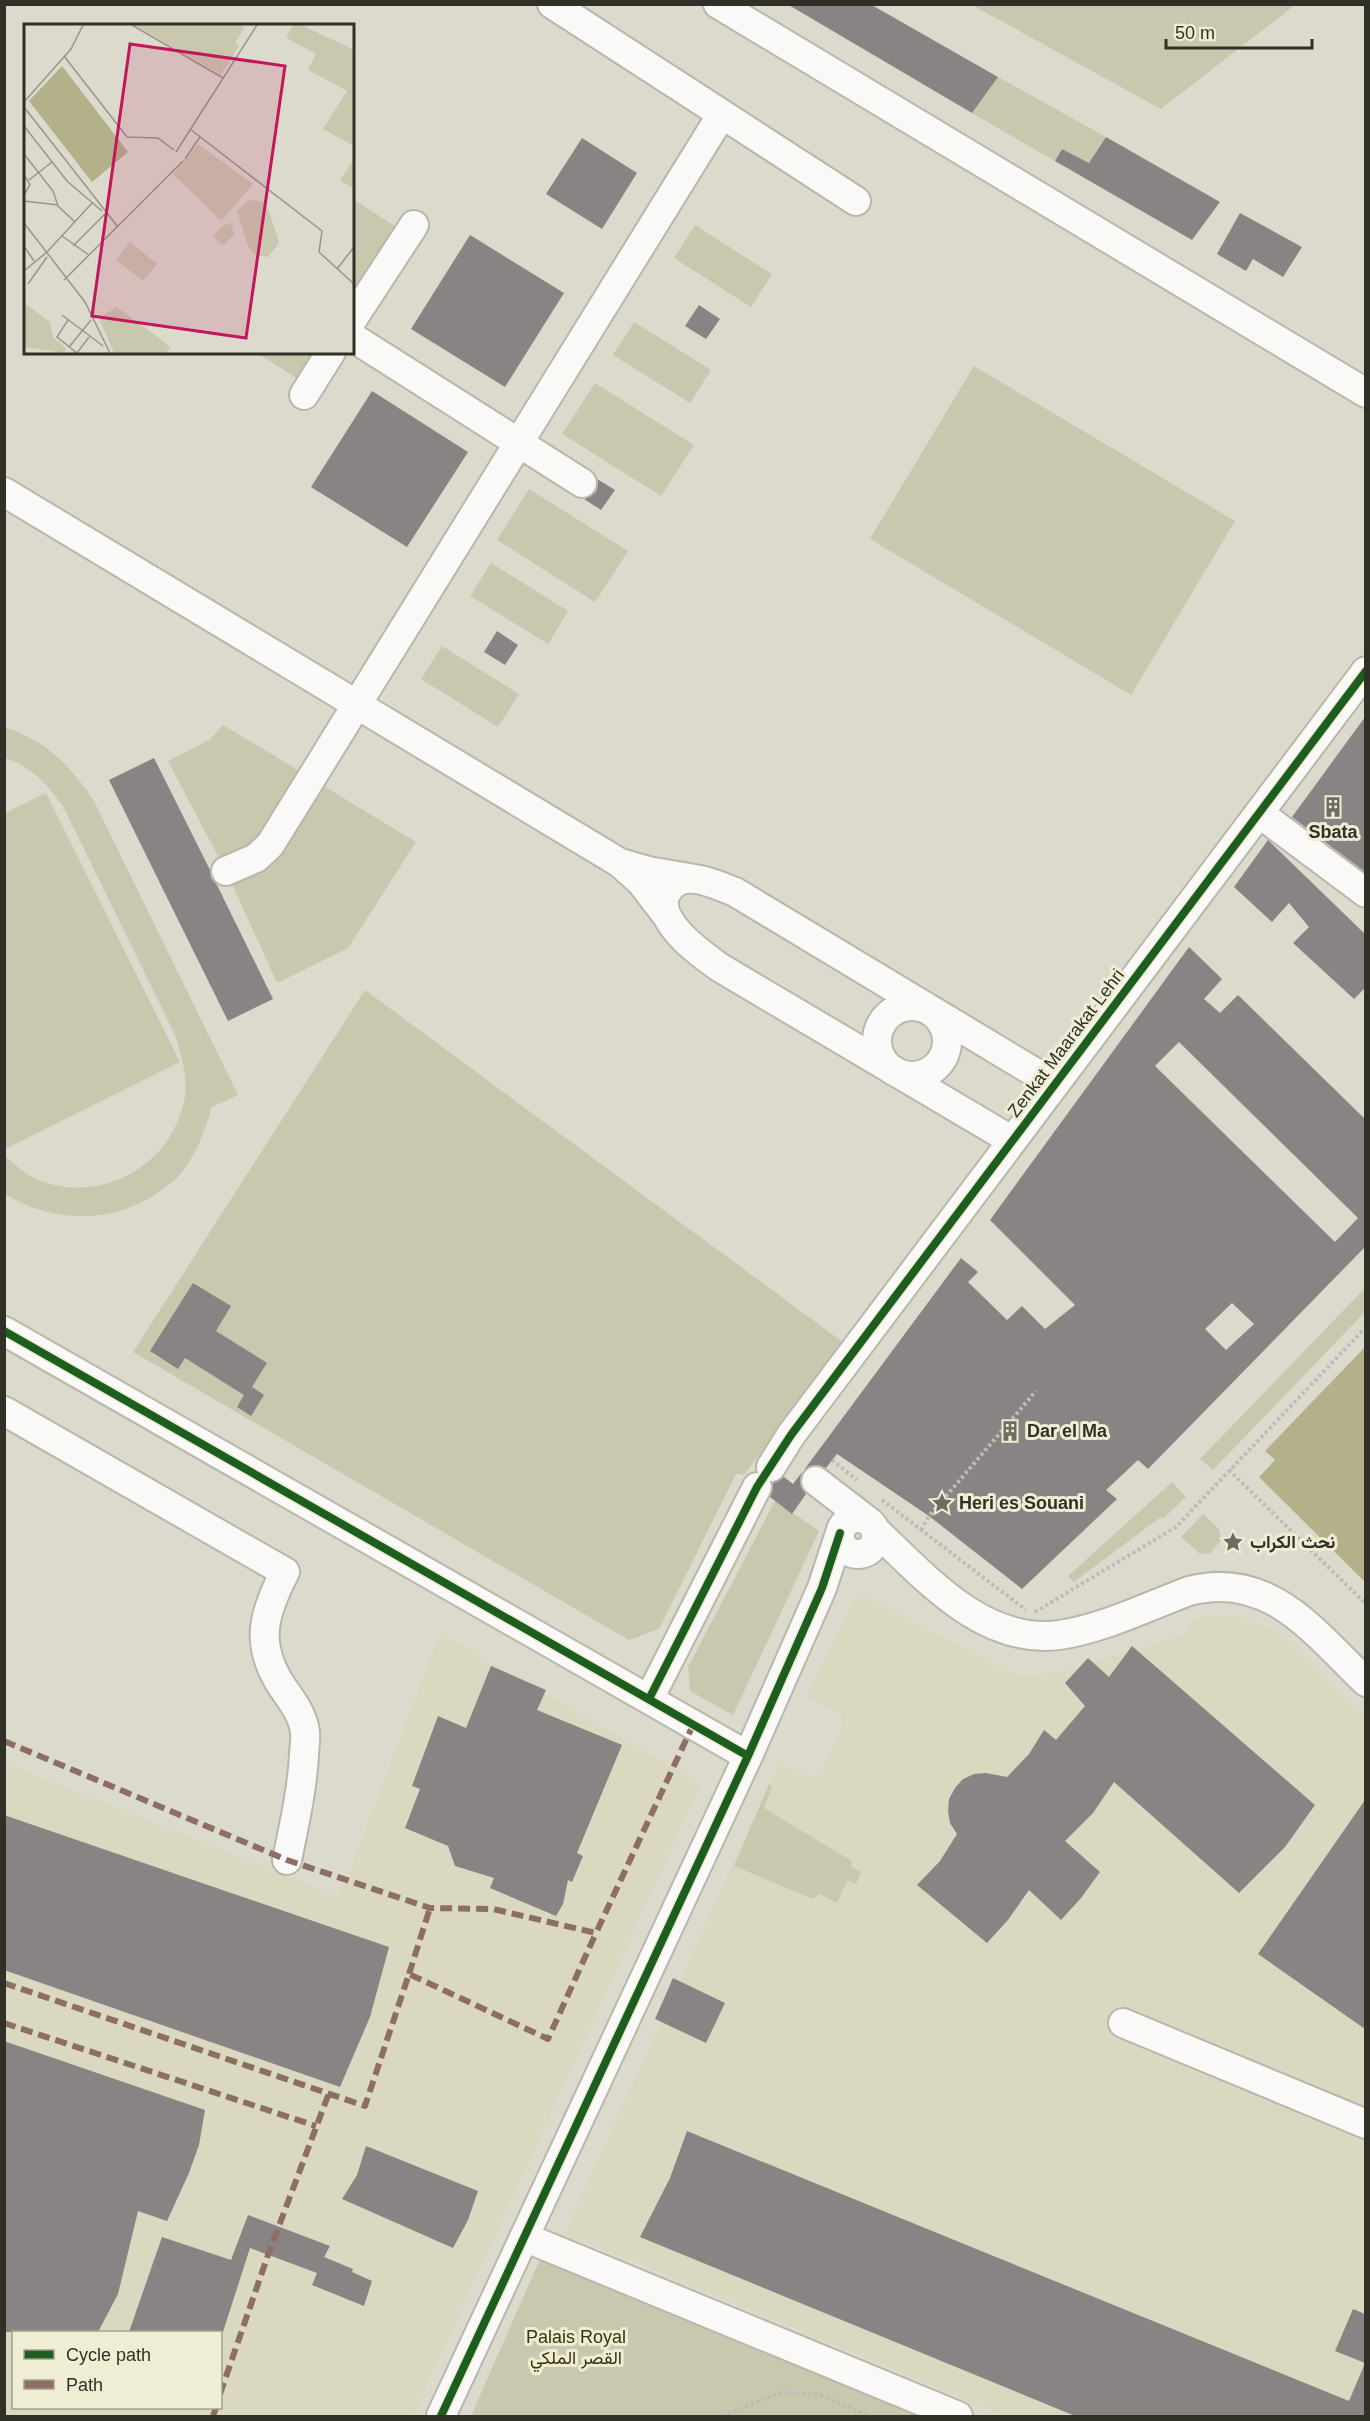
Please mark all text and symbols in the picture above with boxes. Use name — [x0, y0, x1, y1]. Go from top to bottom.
scale bar — [1166, 12, 1312, 50]
text: 50 m — [1175, 23, 1215, 43]
inset map — [24, 24, 354, 354]
building icon: Sbata — [1321, 795, 1345, 819]
place label: Sbata — [1308, 822, 1358, 842]
street label: Zenkat Maarakat Lehri — [1004, 965, 1128, 1121]
building icon: Dar el Ma — [998, 1419, 1022, 1443]
place label: Dar el Ma — [1027, 1421, 1108, 1441]
place icon: Heri es Souani — [930, 1491, 954, 1515]
place label: Heri es Souani — [959, 1493, 1084, 1513]
place icon: نحث الكراب — [1221, 1530, 1245, 1554]
place label: نحث الكراب — [1250, 1532, 1335, 1553]
park label: Palais Royal القصر الملكي — [526, 2327, 626, 2373]
legend — [12, 2331, 222, 2409]
text: Cycle path — [66, 2345, 151, 2365]
text: Path — [66, 2375, 103, 2395]

